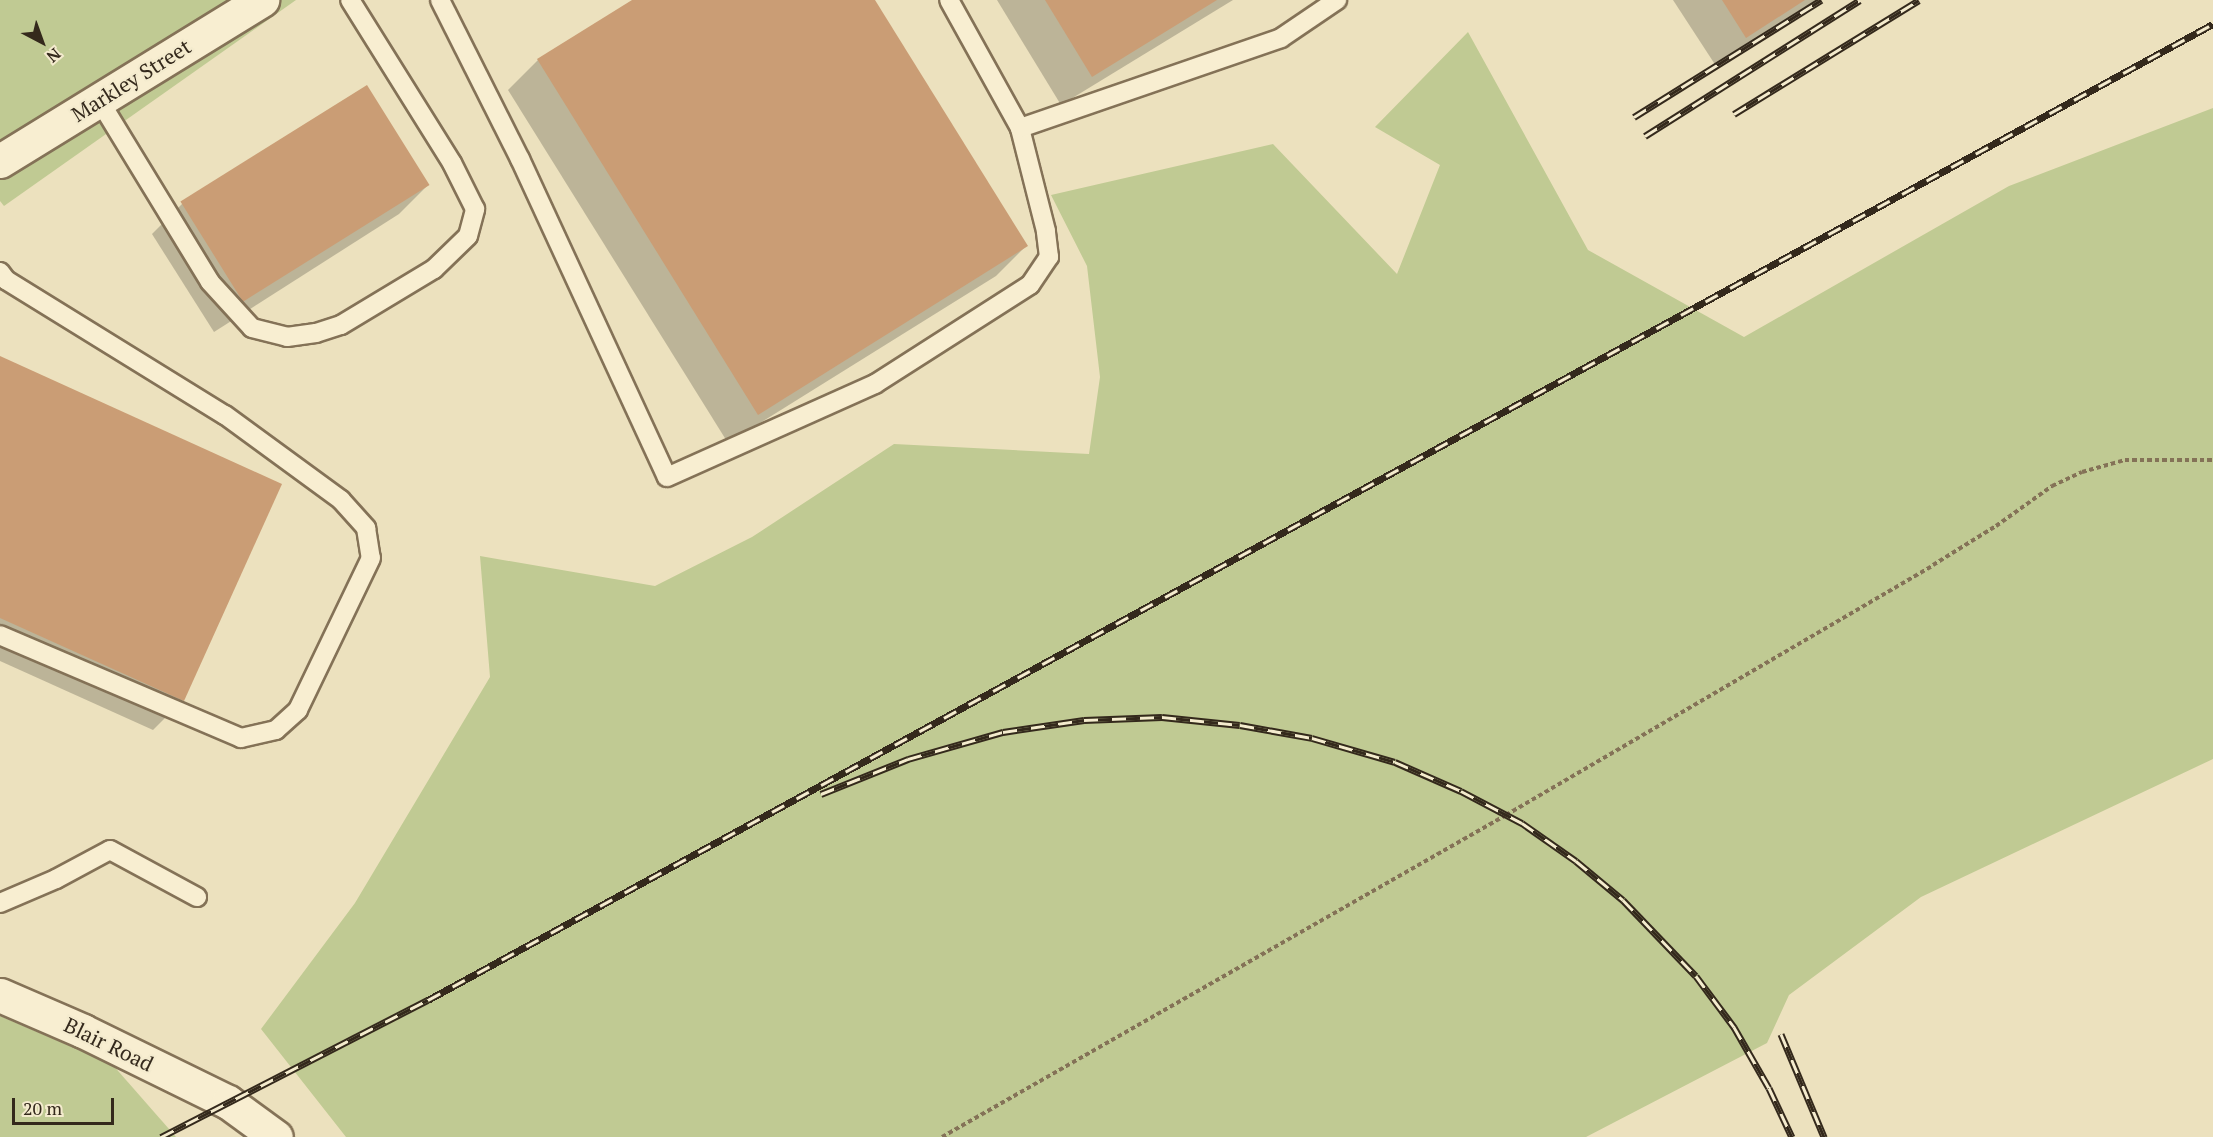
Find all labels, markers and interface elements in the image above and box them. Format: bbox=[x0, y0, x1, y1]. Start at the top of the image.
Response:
north arrow bbox=[12, 12, 72, 72]
street label: Markley Street bbox=[67, 33, 195, 127]
text: N bbox=[42, 43, 66, 68]
street label: Blair Road bbox=[60, 1012, 158, 1076]
scale bar bbox=[15, 1086, 117, 1124]
text: 20 m bbox=[23, 1096, 62, 1120]

